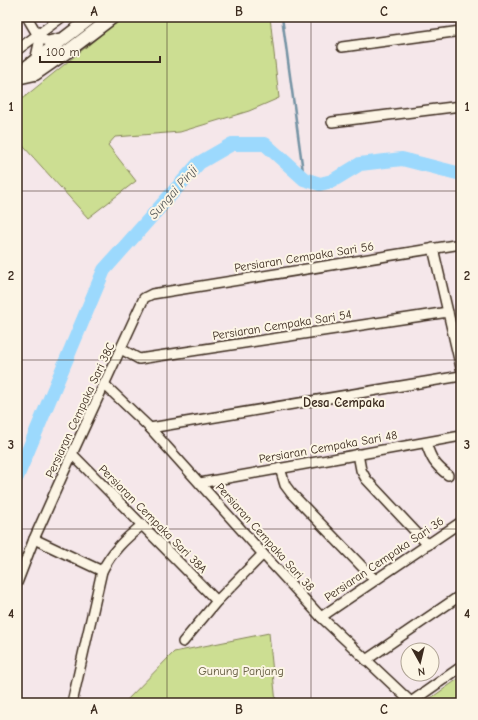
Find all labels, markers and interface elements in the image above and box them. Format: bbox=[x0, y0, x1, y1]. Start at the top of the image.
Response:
text: A bbox=[90, 4, 98, 19]
text: B bbox=[235, 4, 243, 19]
text: C bbox=[380, 4, 388, 19]
scale bar bbox=[40, 38, 160, 64]
text: 100 m bbox=[46, 45, 79, 59]
text: 1 bbox=[8, 99, 14, 114]
text: 1 bbox=[464, 99, 470, 114]
water label: Sungai Pinji bbox=[146, 162, 201, 222]
street label: Persiaran Cempaka Sari 56 bbox=[233, 239, 375, 275]
text: 2 bbox=[8, 268, 14, 283]
text: 2 bbox=[464, 268, 470, 283]
street label: Persiaran Cempaka Sari 54 bbox=[212, 307, 353, 343]
street label: Persiaran Cempaka Sari 38C bbox=[42, 340, 118, 480]
district label: Desa Cempaka bbox=[303, 395, 385, 410]
street label: Persiaran Cempaka Sari 48 bbox=[258, 428, 398, 466]
text: 3 bbox=[8, 437, 14, 452]
text: 3 bbox=[464, 437, 470, 452]
street label: Persiaran Cempaka Sari 38A bbox=[96, 462, 210, 576]
street label: Persiaran Cempaka Sari 38 bbox=[213, 480, 317, 594]
street label: Persiaran Cempaka Sari 36 bbox=[322, 514, 446, 604]
text: 4 bbox=[8, 606, 14, 621]
text: 4 bbox=[464, 606, 470, 621]
north arrow bbox=[400, 642, 440, 682]
park label: Gunung Panjang bbox=[198, 664, 284, 678]
text: N bbox=[417, 664, 426, 678]
text: A bbox=[90, 702, 98, 717]
text: B bbox=[235, 702, 243, 717]
text: C bbox=[380, 702, 388, 717]

